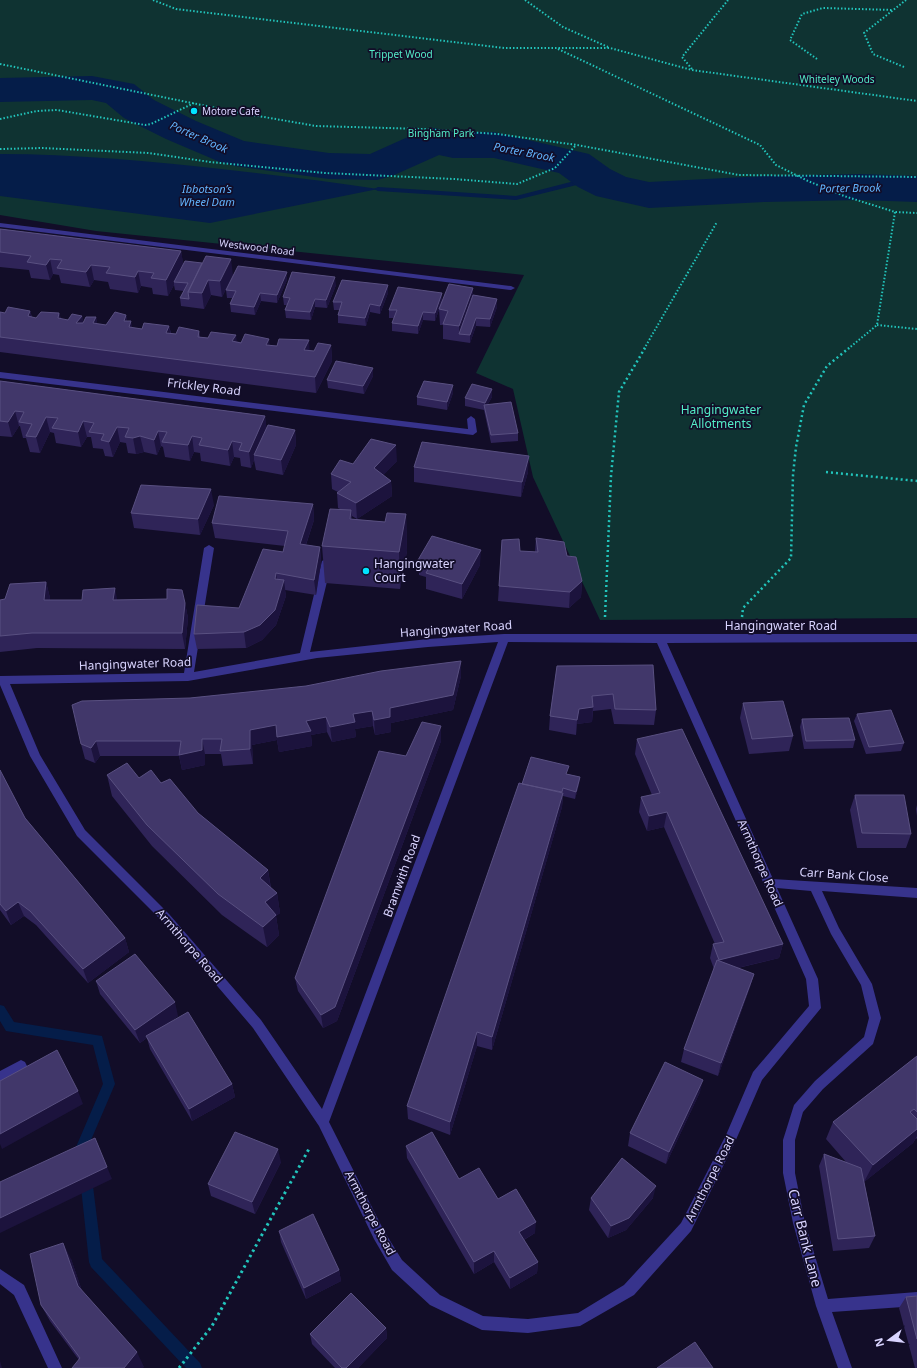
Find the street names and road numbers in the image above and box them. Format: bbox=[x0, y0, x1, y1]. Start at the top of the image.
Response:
street label: Westwood Road bbox=[218, 235, 296, 259]
street label: Frickley Road bbox=[166, 374, 242, 399]
street label: Hangingwater Road bbox=[399, 616, 513, 641]
street label: Hangingwater Road bbox=[725, 617, 837, 634]
street label: Hangingwater Road bbox=[78, 653, 191, 674]
street label: Armthorpe Road bbox=[734, 816, 787, 909]
street label: Bramwith Road bbox=[379, 832, 424, 919]
street label: Carr Bank Close bbox=[799, 863, 889, 886]
street label: Armthorpe Road bbox=[152, 905, 227, 987]
street label: Armthorpe Road bbox=[681, 1133, 738, 1224]
street label: Armthorpe Road bbox=[341, 1167, 400, 1258]
street label: Carr Bank Lane bbox=[784, 1187, 827, 1289]

